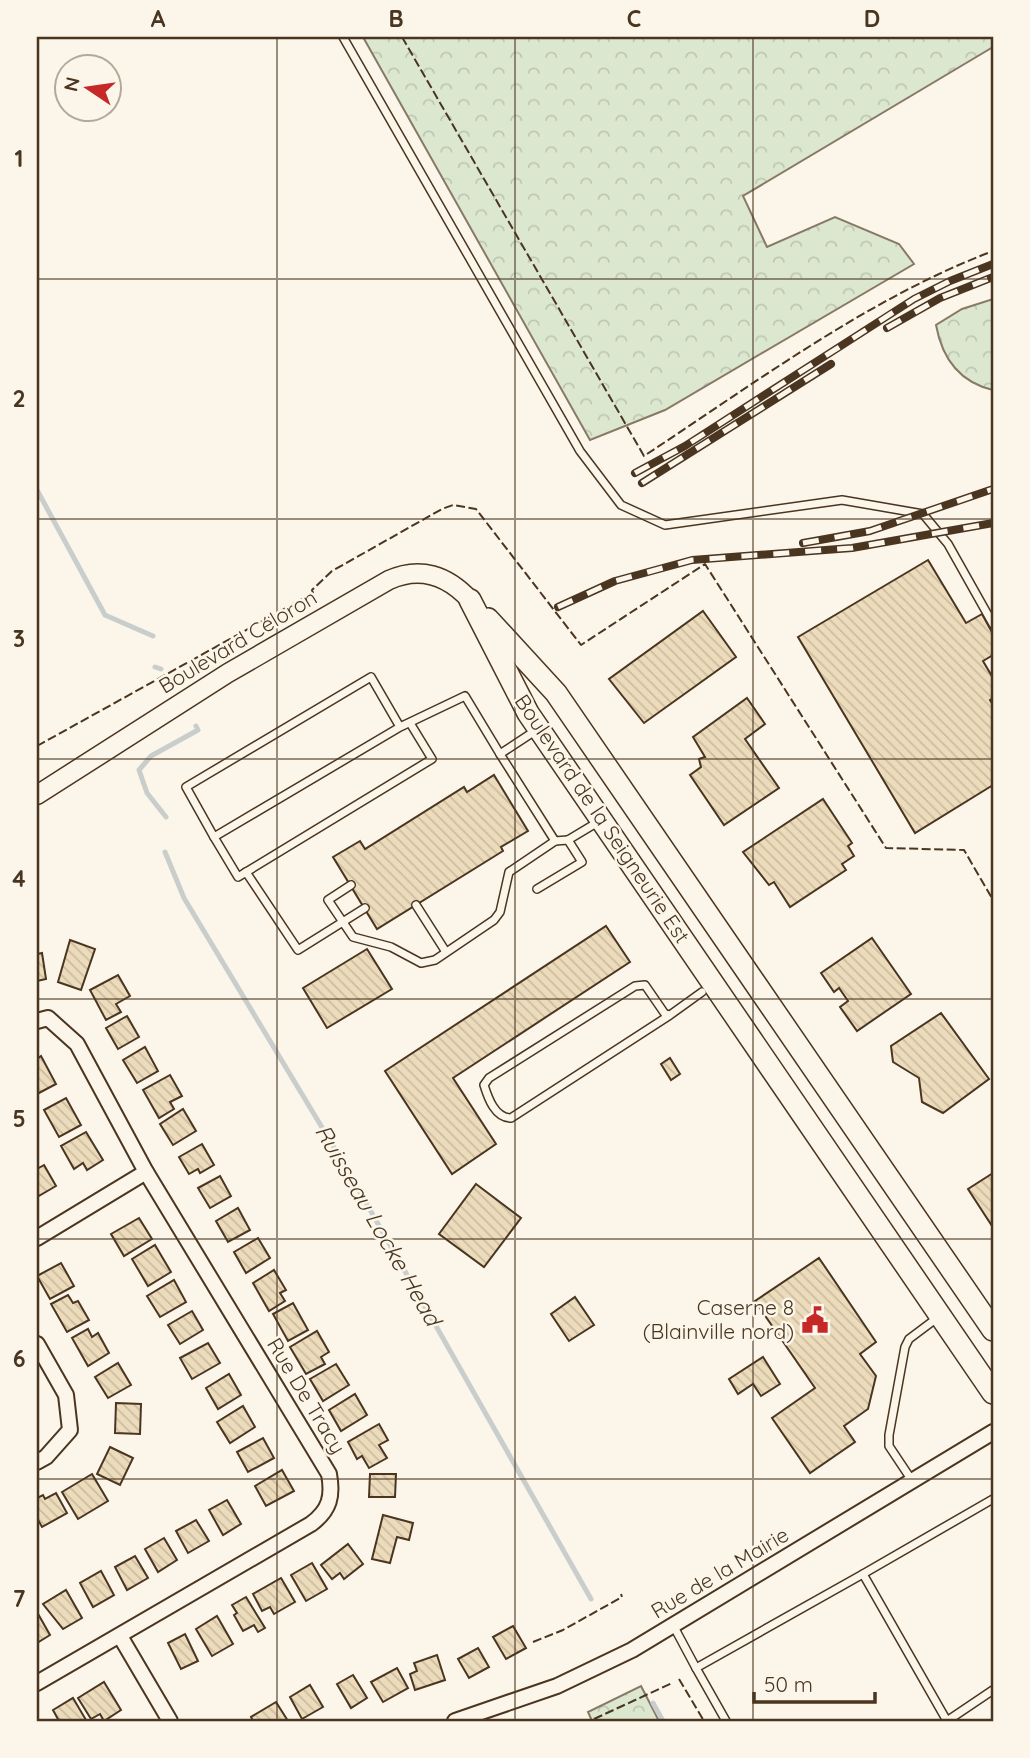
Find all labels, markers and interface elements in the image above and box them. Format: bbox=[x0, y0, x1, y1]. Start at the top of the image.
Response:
text: A bbox=[151, 4, 166, 33]
text: B bbox=[388, 4, 404, 33]
text: C bbox=[627, 4, 641, 33]
text: D bbox=[864, 4, 880, 33]
north arrow bbox=[52, 52, 122, 122]
text: N bbox=[58, 75, 85, 94]
text: 1 bbox=[15, 144, 23, 173]
text: 2 bbox=[12, 384, 26, 413]
street label: Boulevard Céloron bbox=[154, 584, 321, 699]
text: 3 bbox=[13, 624, 25, 653]
street label: Boulevard de la Seigneurie Est bbox=[510, 689, 696, 948]
text: 4 bbox=[12, 864, 26, 893]
text: 5 bbox=[12, 1104, 26, 1133]
water label: Ruisseau Locke Head bbox=[309, 1119, 449, 1333]
place label: Caserne 8 (Blainville nord) bbox=[643, 1294, 794, 1344]
public building icon: Caserne 8 (Blainville nord) bbox=[800, 1305, 830, 1335]
street label: Rue De Tracy bbox=[262, 1333, 352, 1458]
text: 6 bbox=[13, 1344, 25, 1373]
street label: Rue de la Mairie bbox=[646, 1521, 793, 1623]
text: 7 bbox=[13, 1584, 26, 1613]
scale bar bbox=[754, 1660, 874, 1704]
text: 50 m bbox=[764, 1671, 813, 1697]

